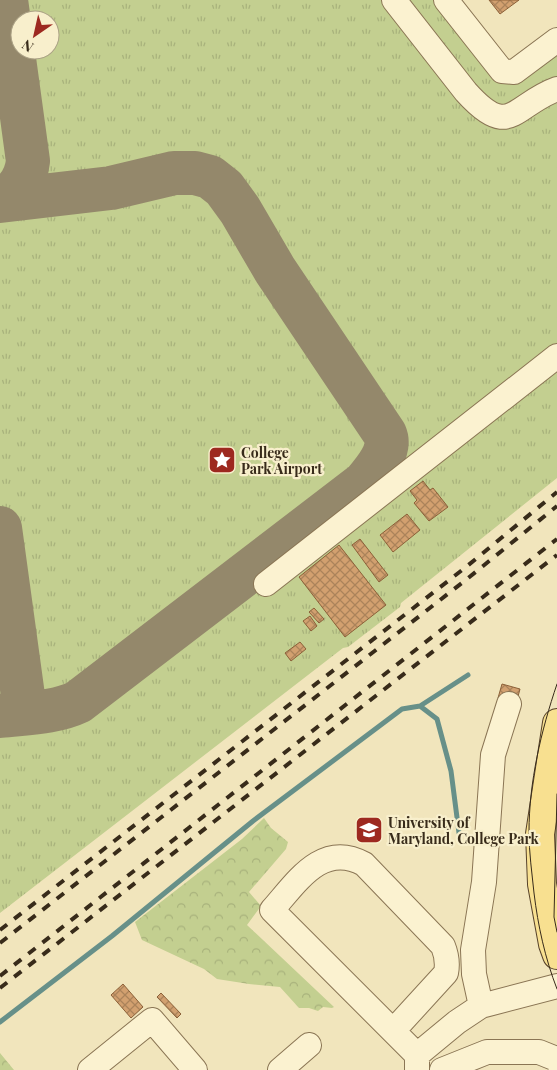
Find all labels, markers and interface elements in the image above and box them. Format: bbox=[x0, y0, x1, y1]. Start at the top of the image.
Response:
north arrow bbox=[10, 10, 60, 60]
text: N bbox=[18, 35, 37, 57]
place label: College Park Airport bbox=[241, 443, 322, 478]
place icon: College Park Airport bbox=[207, 445, 237, 475]
place label: University of Maryland, College Park bbox=[388, 813, 540, 848]
school or university icon: University of Maryland, College Park bbox=[354, 815, 384, 845]

